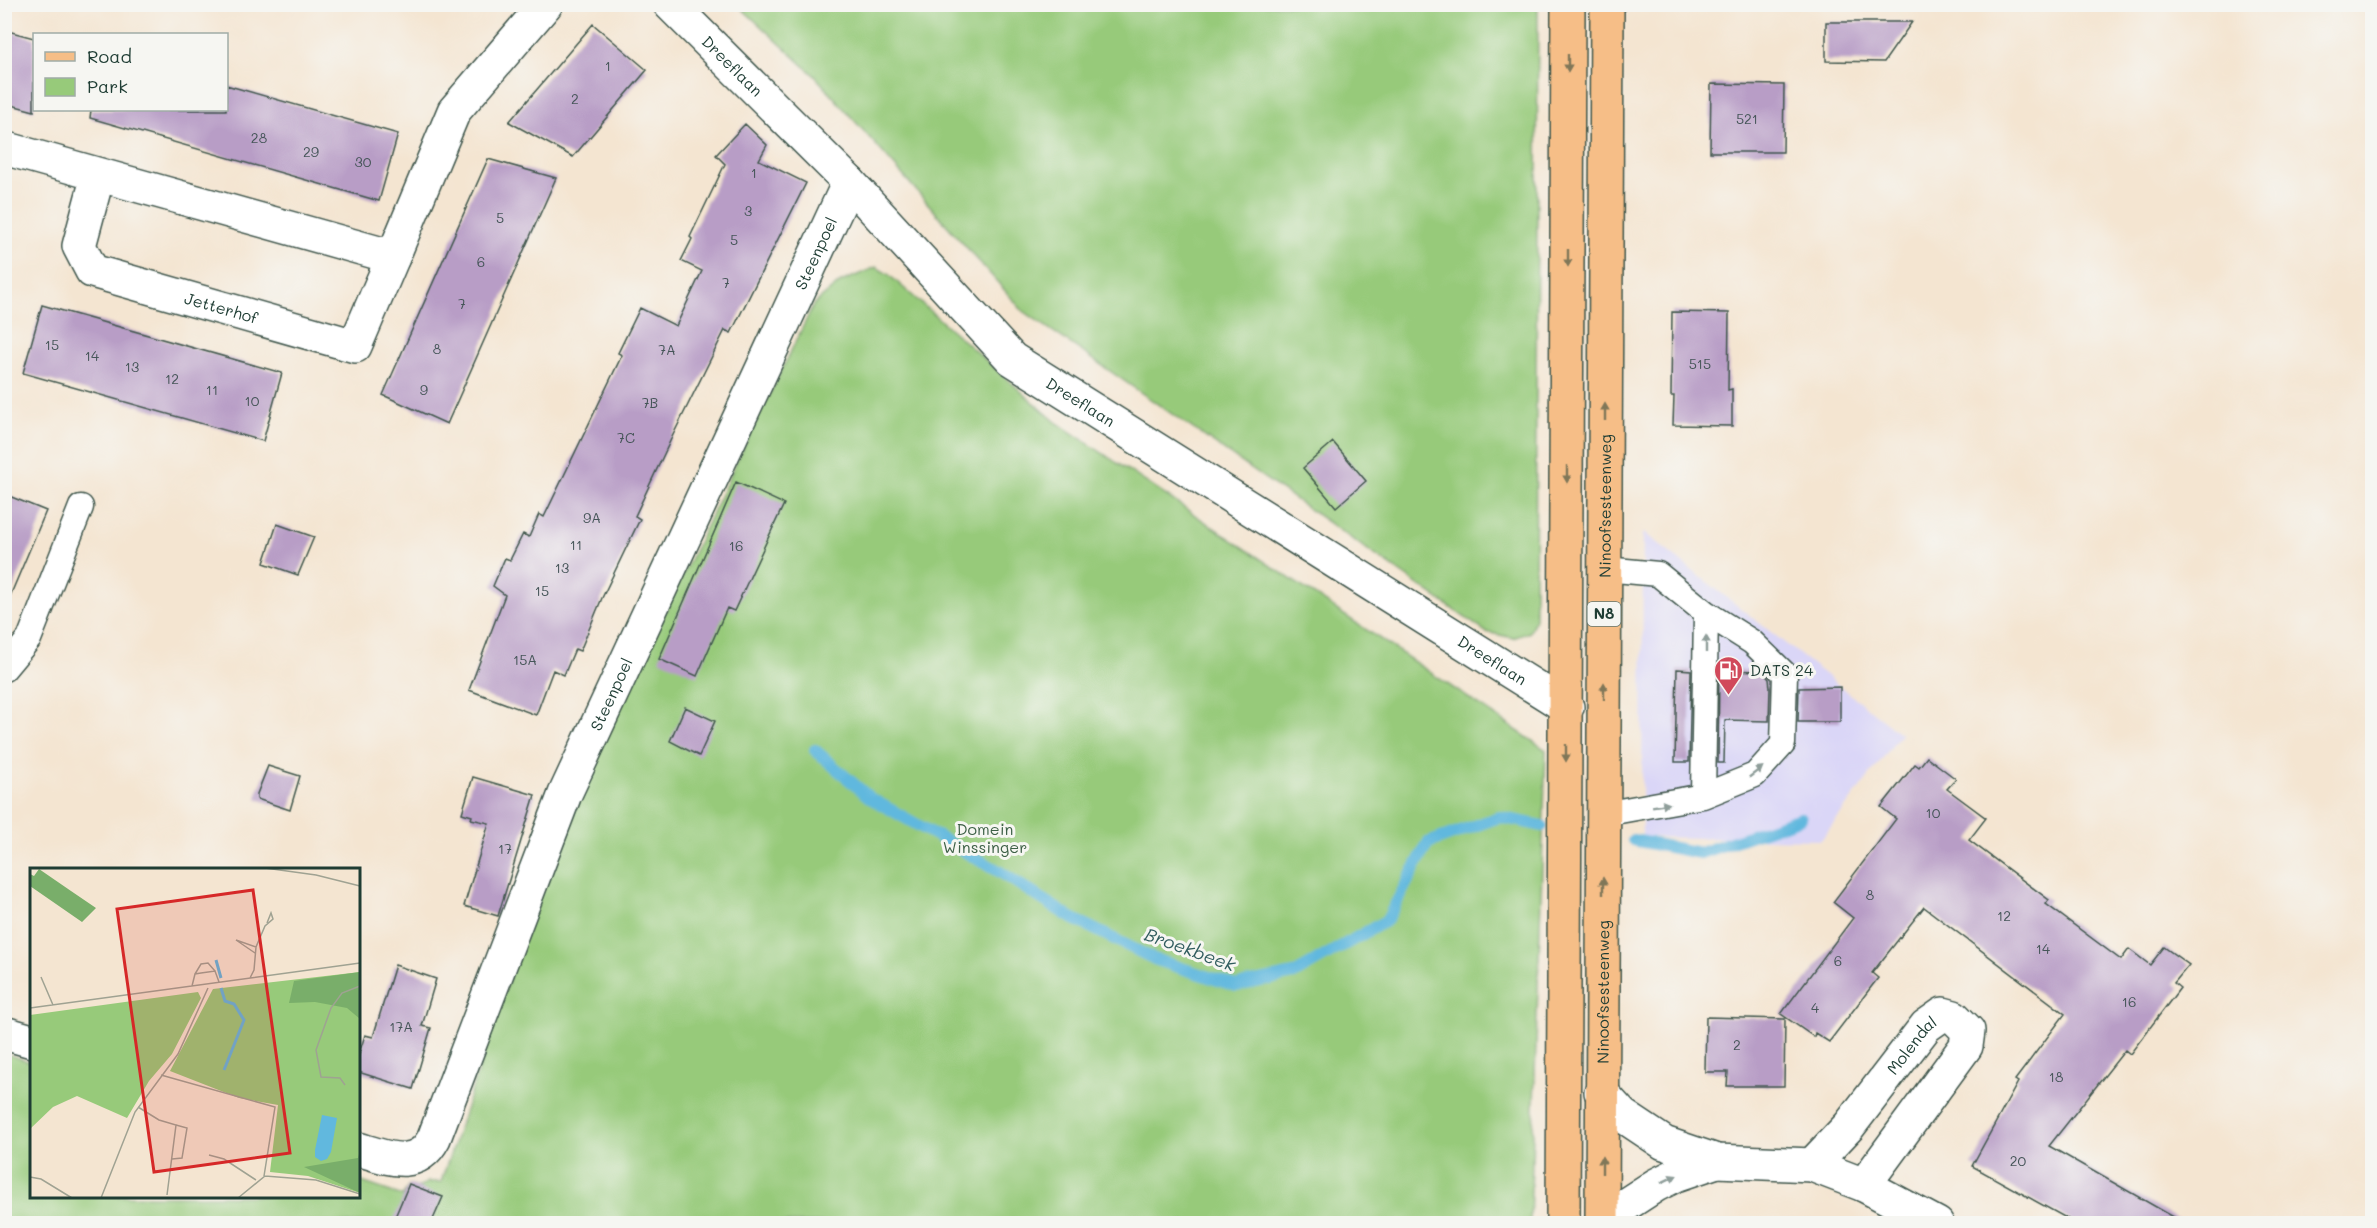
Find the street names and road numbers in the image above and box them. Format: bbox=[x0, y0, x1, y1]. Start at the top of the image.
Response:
street label: Dreeflaan bbox=[698, 31, 768, 101]
street label: Steenpoel bbox=[789, 213, 841, 293]
street label: Jetterhof bbox=[182, 287, 261, 328]
street label: Dreeflaan bbox=[1042, 372, 1119, 431]
street label: Ninoofsesteenweg bbox=[1594, 434, 1615, 578]
road number: N8 bbox=[1588, 602, 1620, 626]
street label: Dreeflaan bbox=[1454, 630, 1531, 689]
street label: Steenpoel bbox=[585, 654, 637, 734]
street label: Ninoofsesteenweg bbox=[1592, 920, 1613, 1064]
street label: Molendal bbox=[1882, 1011, 1940, 1079]

